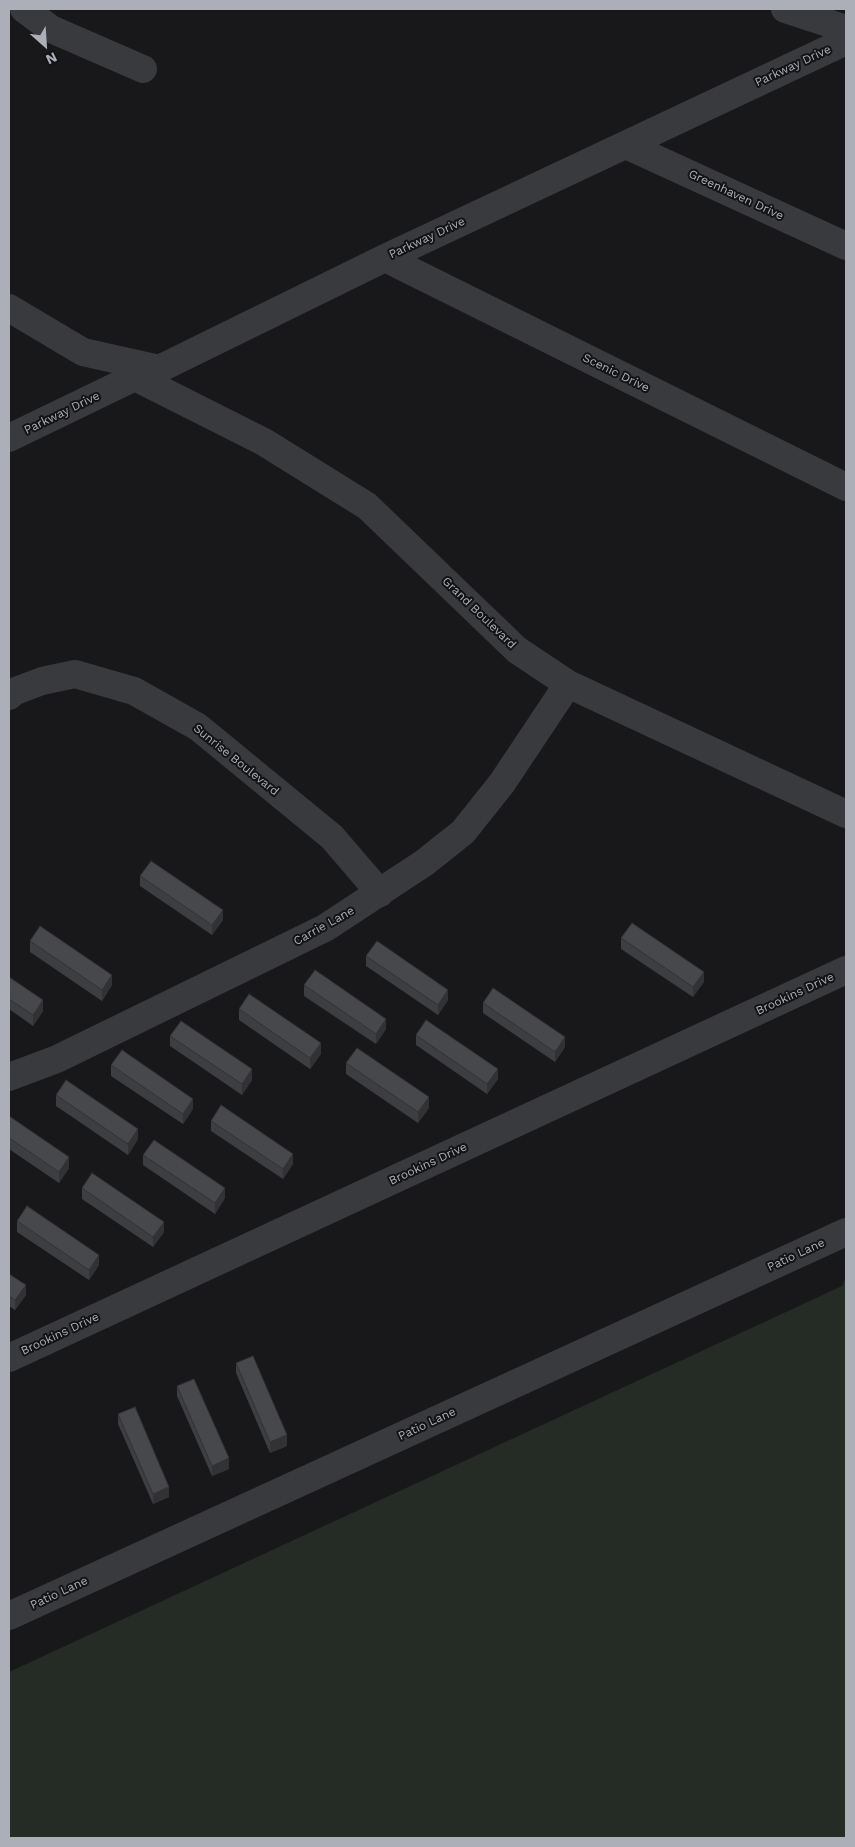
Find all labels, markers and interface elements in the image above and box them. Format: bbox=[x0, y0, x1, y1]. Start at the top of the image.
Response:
north arrow bbox=[20, 20, 70, 70]
street label: Parkway Drive bbox=[753, 42, 833, 90]
text: N bbox=[43, 49, 60, 68]
street label: Greenhaven Drive bbox=[686, 167, 786, 223]
street label: Parkway Drive bbox=[387, 214, 467, 262]
street label: Scenic Drive bbox=[580, 351, 652, 395]
street label: Parkway Drive bbox=[22, 388, 102, 438]
street label: Grand Boulevard bbox=[439, 574, 519, 652]
street label: Sunrise Boulevard bbox=[190, 721, 282, 799]
street label: Carrie Lane bbox=[291, 903, 357, 949]
street label: Brookins Drive bbox=[754, 970, 836, 1018]
street label: Brookins Drive bbox=[387, 1140, 469, 1188]
street label: Patio Lane bbox=[765, 1235, 827, 1275]
street label: Brookins Drive bbox=[19, 1310, 101, 1358]
street label: Patio Lane bbox=[396, 1404, 458, 1444]
street label: Patio Lane bbox=[28, 1573, 90, 1613]

